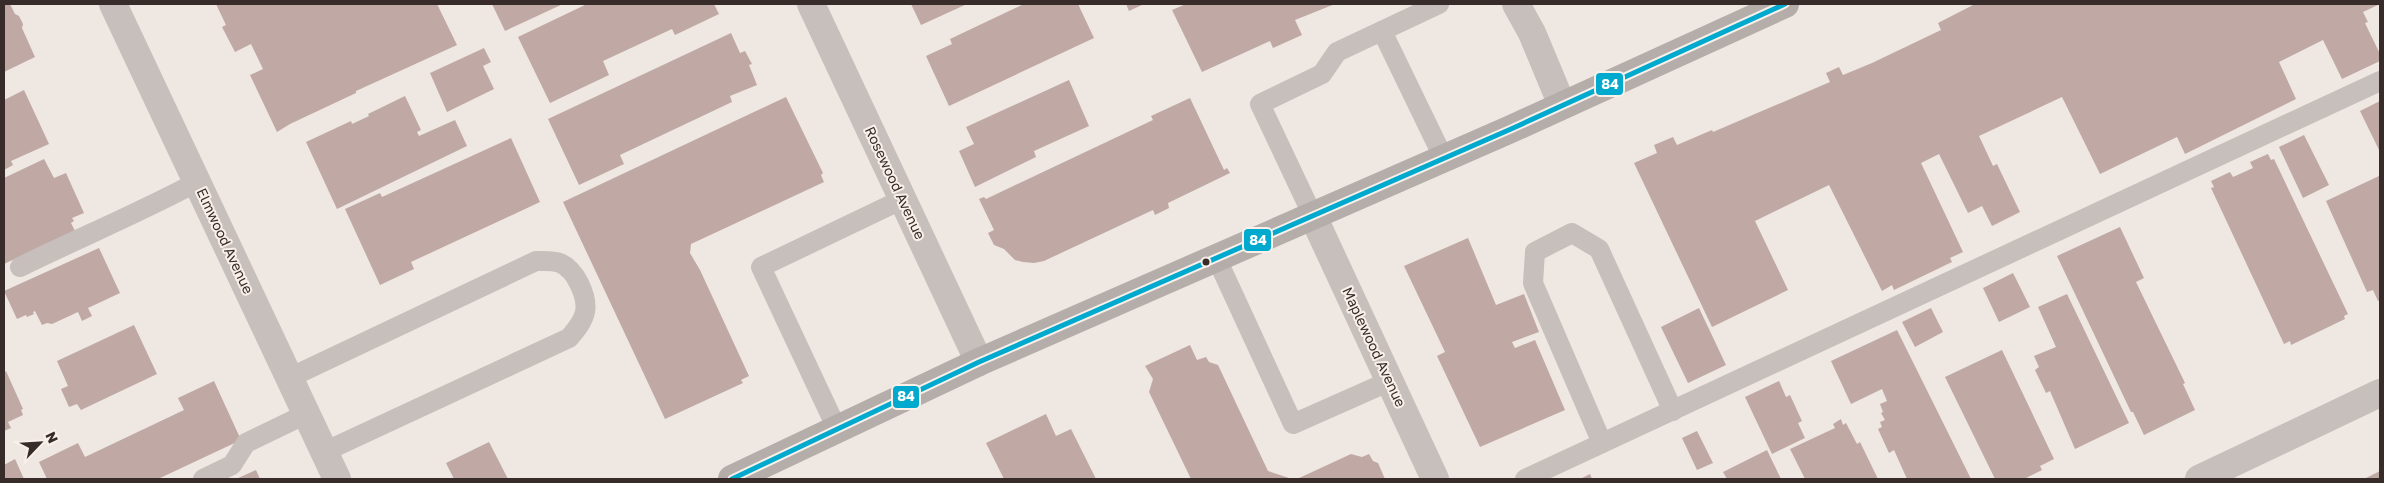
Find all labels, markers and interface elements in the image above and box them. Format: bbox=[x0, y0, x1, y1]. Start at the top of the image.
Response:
line badge: 84 bbox=[1595, 72, 1624, 96]
text: 84 bbox=[1601, 75, 1619, 92]
street label: Rosewood Avenue bbox=[862, 124, 929, 242]
street label: Elmwood Avenue bbox=[193, 185, 257, 296]
line badge: 84 bbox=[1243, 228, 1272, 252]
text: 84 bbox=[1249, 231, 1267, 248]
unlabelled marker bbox=[1201, 257, 1211, 267]
street label: Maplewood Avenue bbox=[1339, 284, 1410, 409]
line badge: 84 bbox=[892, 385, 920, 409]
text: 84 bbox=[897, 387, 915, 404]
north arrow bbox=[15, 418, 65, 468]
text: N bbox=[42, 429, 62, 446]

